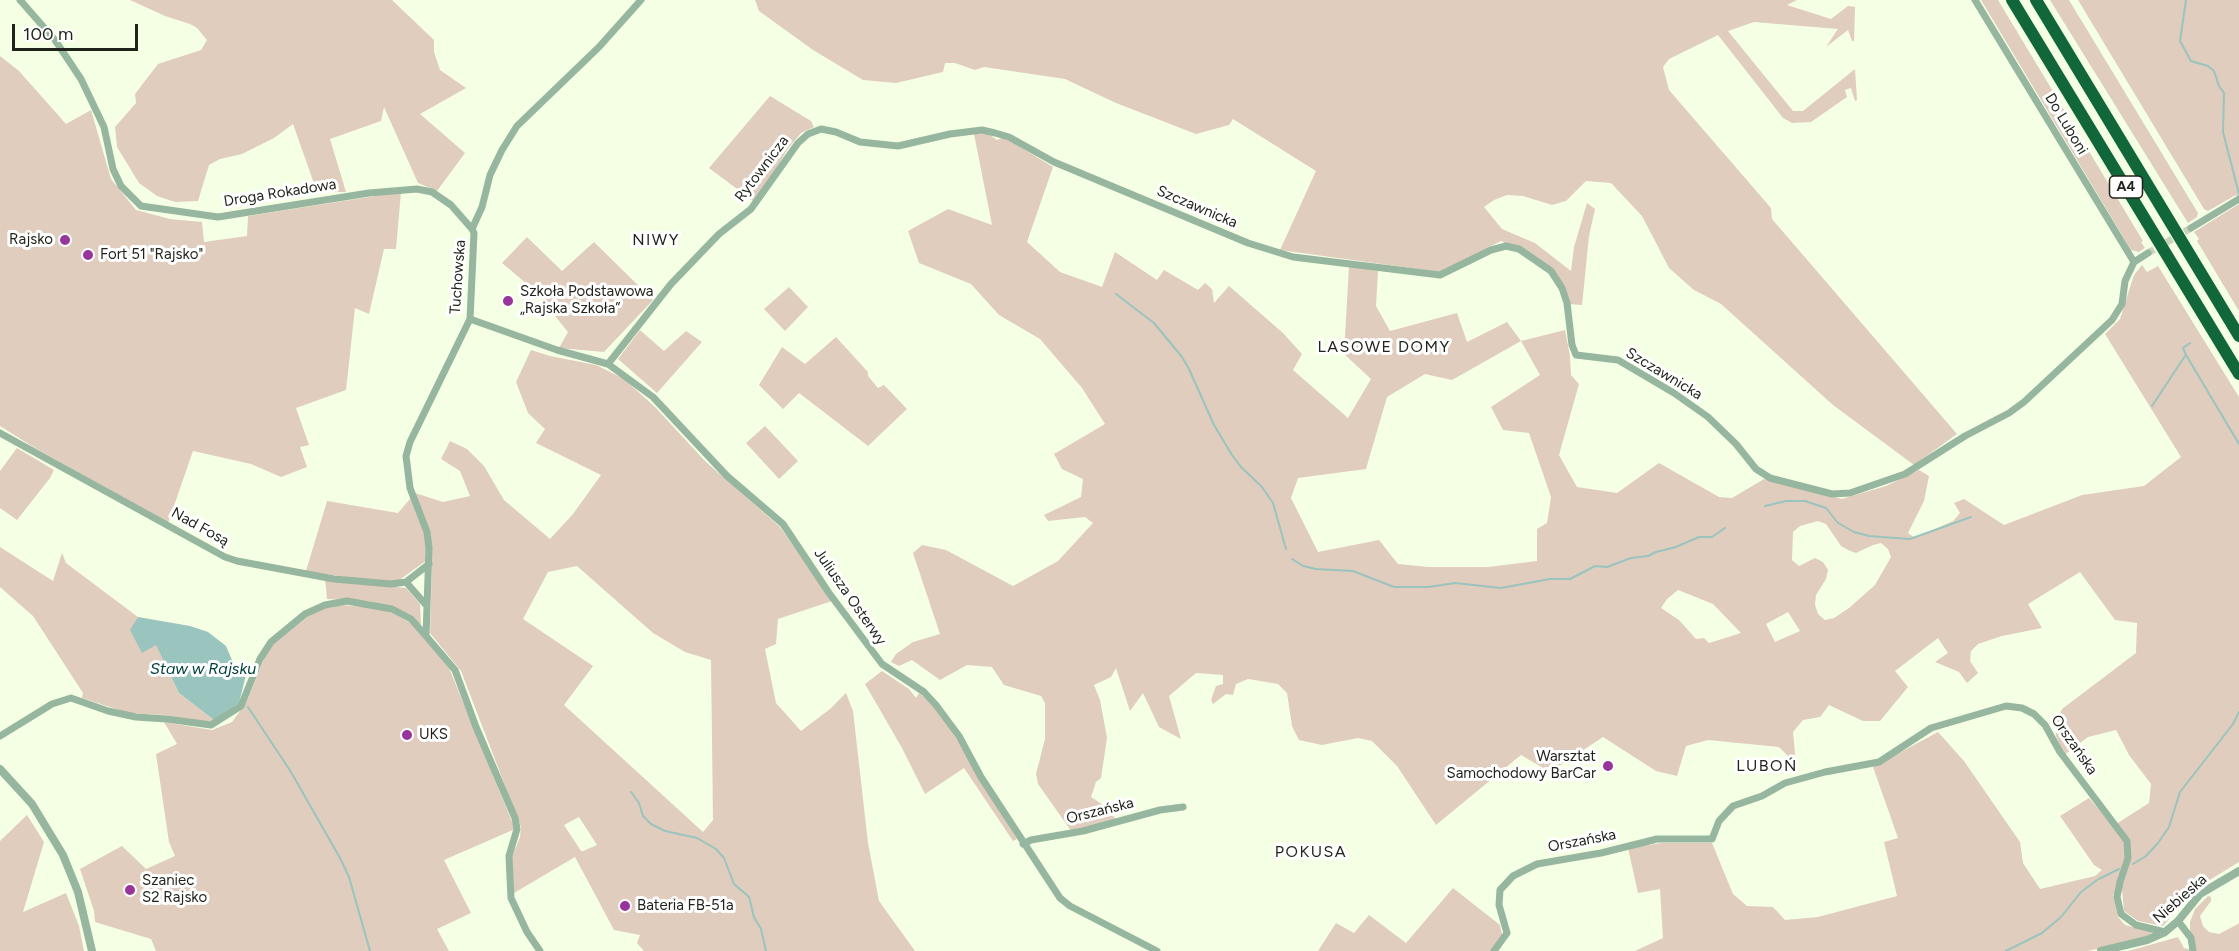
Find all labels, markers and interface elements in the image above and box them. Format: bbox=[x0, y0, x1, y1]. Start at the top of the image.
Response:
scale bar bbox=[15, 12, 141, 50]
text: 100 m bbox=[23, 23, 73, 45]
street label: Do Luboni bbox=[2041, 90, 2091, 158]
street label: Rytownicza bbox=[731, 132, 793, 206]
street label: Droga Rokadowa bbox=[222, 175, 338, 211]
road number: A4 bbox=[2110, 176, 2142, 198]
street label: Szczawnicka bbox=[1154, 182, 1240, 232]
district label: NIWY bbox=[632, 230, 680, 250]
place label: Rajsko bbox=[9, 231, 53, 249]
marker: Rajsko bbox=[58, 233, 72, 247]
street label: Tuchowska bbox=[446, 239, 470, 315]
place label: Fort 51 "Rajsko" bbox=[100, 246, 203, 264]
marker: Fort 51 "Rajsko" bbox=[81, 248, 95, 262]
place label: Szkoła Podstawowa „Rajska Szkoła” bbox=[520, 283, 653, 318]
marker: Szkoła Podstawowa „Rajska Szkoła” bbox=[501, 294, 515, 308]
district label: LASOWE DOMY bbox=[1317, 337, 1451, 357]
street label: Szczawnicka bbox=[1622, 344, 1706, 404]
street label: Nad Fosą bbox=[168, 504, 232, 550]
street label: Juliusza Osterwy bbox=[810, 545, 890, 649]
water label: Staw w Rajsku bbox=[150, 659, 256, 679]
street label: Orszańska bbox=[2047, 712, 2101, 778]
place label: UKS bbox=[419, 726, 448, 744]
marker: UKS bbox=[400, 728, 414, 742]
place label: Warsztat Samochodowy BarCar bbox=[1446, 748, 1596, 783]
district label: LUBOŃ bbox=[1736, 756, 1798, 776]
marker: Warsztat Samochodowy BarCar bbox=[1601, 759, 1615, 773]
street label: Orszańska bbox=[1064, 794, 1136, 828]
street label: Orszańska bbox=[1546, 826, 1618, 856]
district label: POKUSA bbox=[1275, 842, 1347, 862]
street label: Niebieska bbox=[2149, 871, 2211, 927]
place label: Szaniec S2 Rajsko bbox=[142, 872, 207, 907]
marker: Szaniec S2 Rajsko bbox=[123, 883, 137, 897]
place label: Bateria FB-51a bbox=[637, 897, 734, 915]
marker: Bateria FB-51a bbox=[618, 899, 632, 913]

